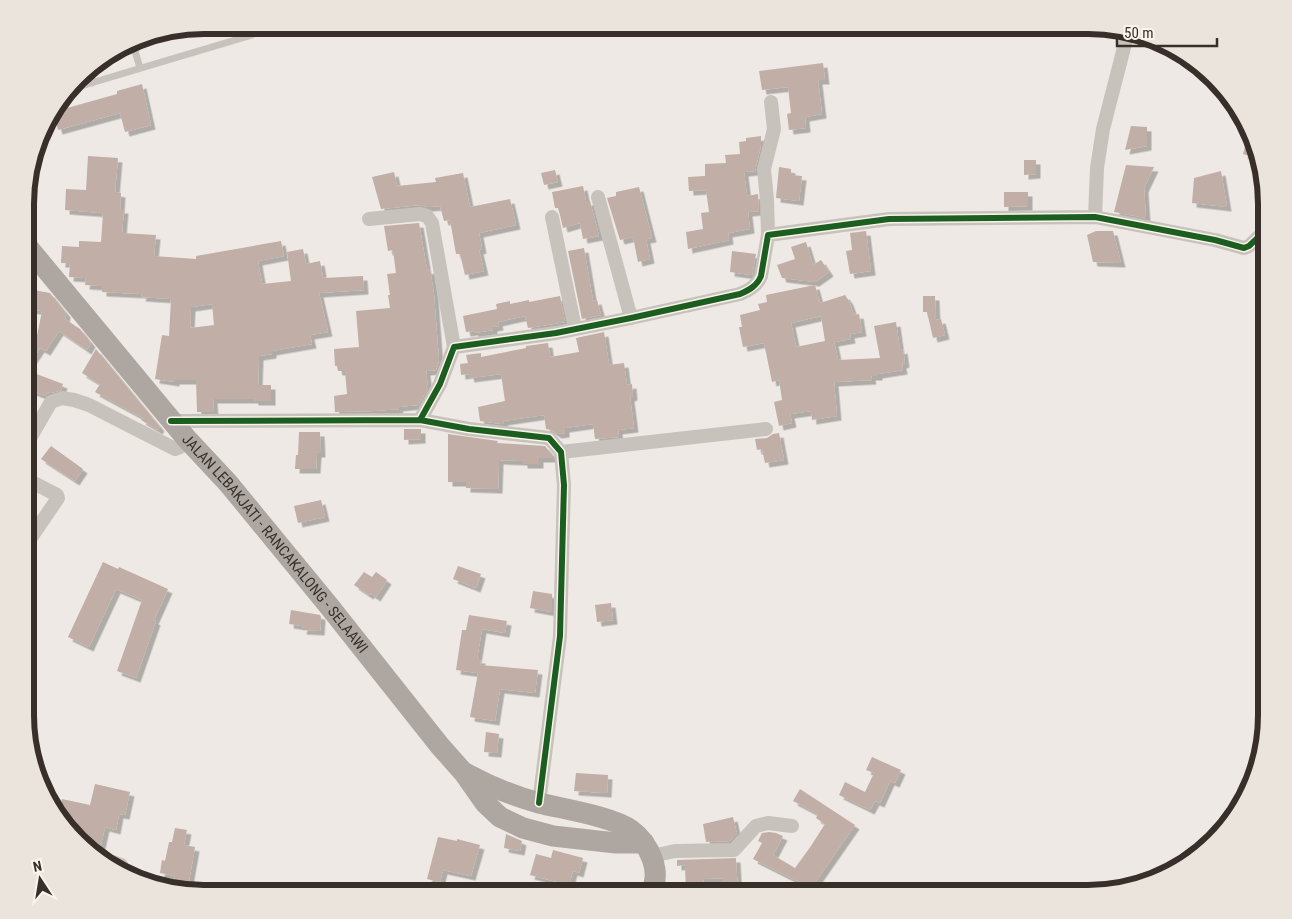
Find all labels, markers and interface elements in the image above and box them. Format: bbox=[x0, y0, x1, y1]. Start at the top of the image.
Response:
scale bar bbox=[1117, 15, 1217, 47]
text: 50 m bbox=[1124, 24, 1154, 42]
street label: JALAN LEBAKJATI - RANCAKALONG - SELAAWI bbox=[178, 431, 372, 657]
north arrow bbox=[15, 854, 65, 904]
text: N bbox=[31, 858, 43, 875]

